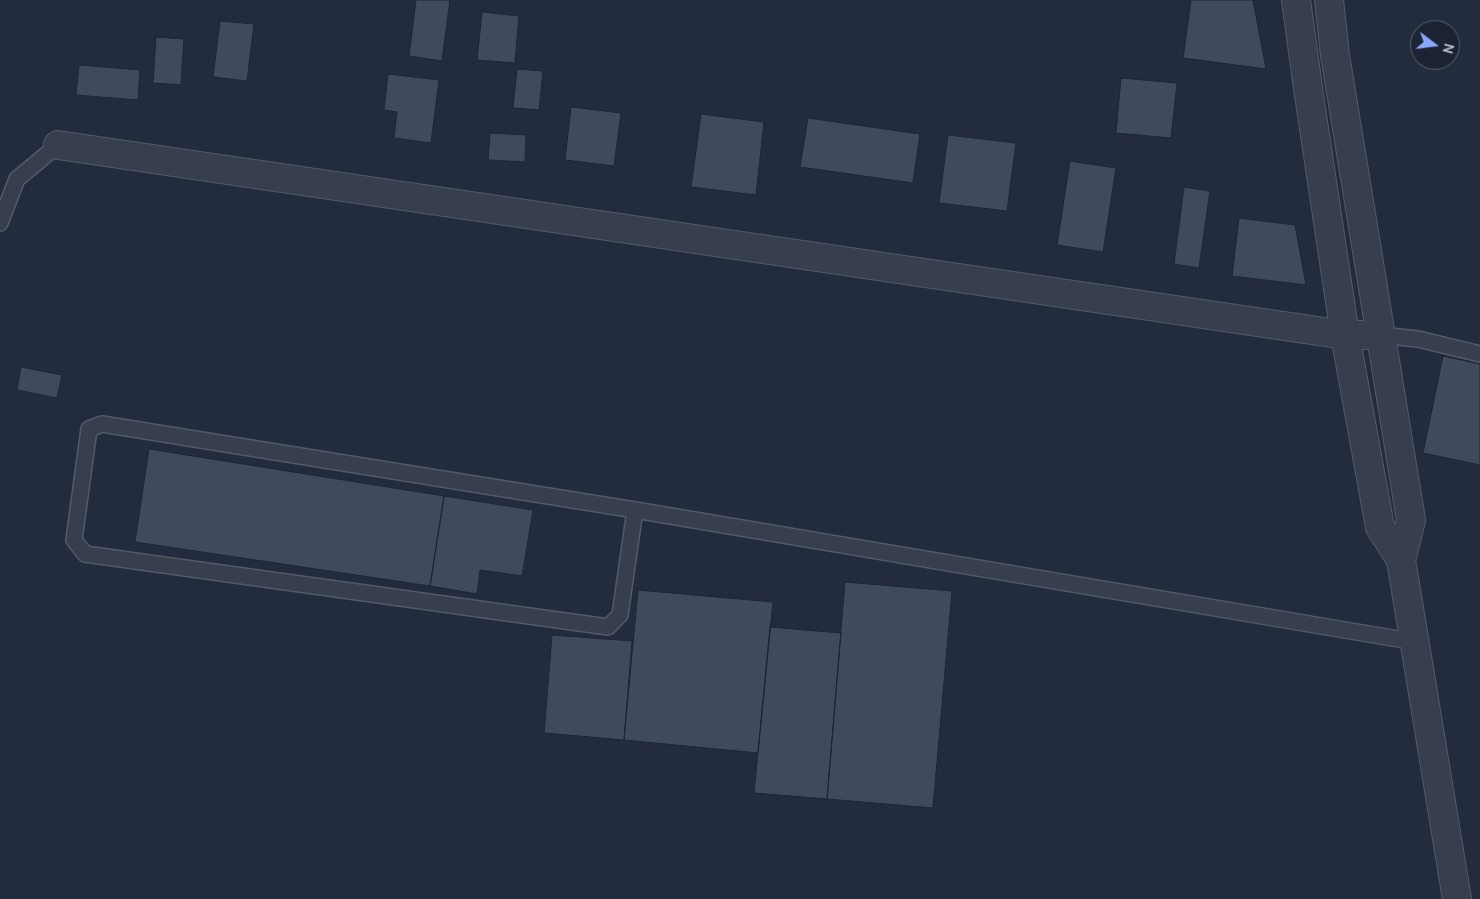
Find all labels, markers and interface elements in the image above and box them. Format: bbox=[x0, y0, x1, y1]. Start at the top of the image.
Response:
north arrow bbox=[1410, 20, 1460, 70]
text: N bbox=[1439, 42, 1458, 56]

